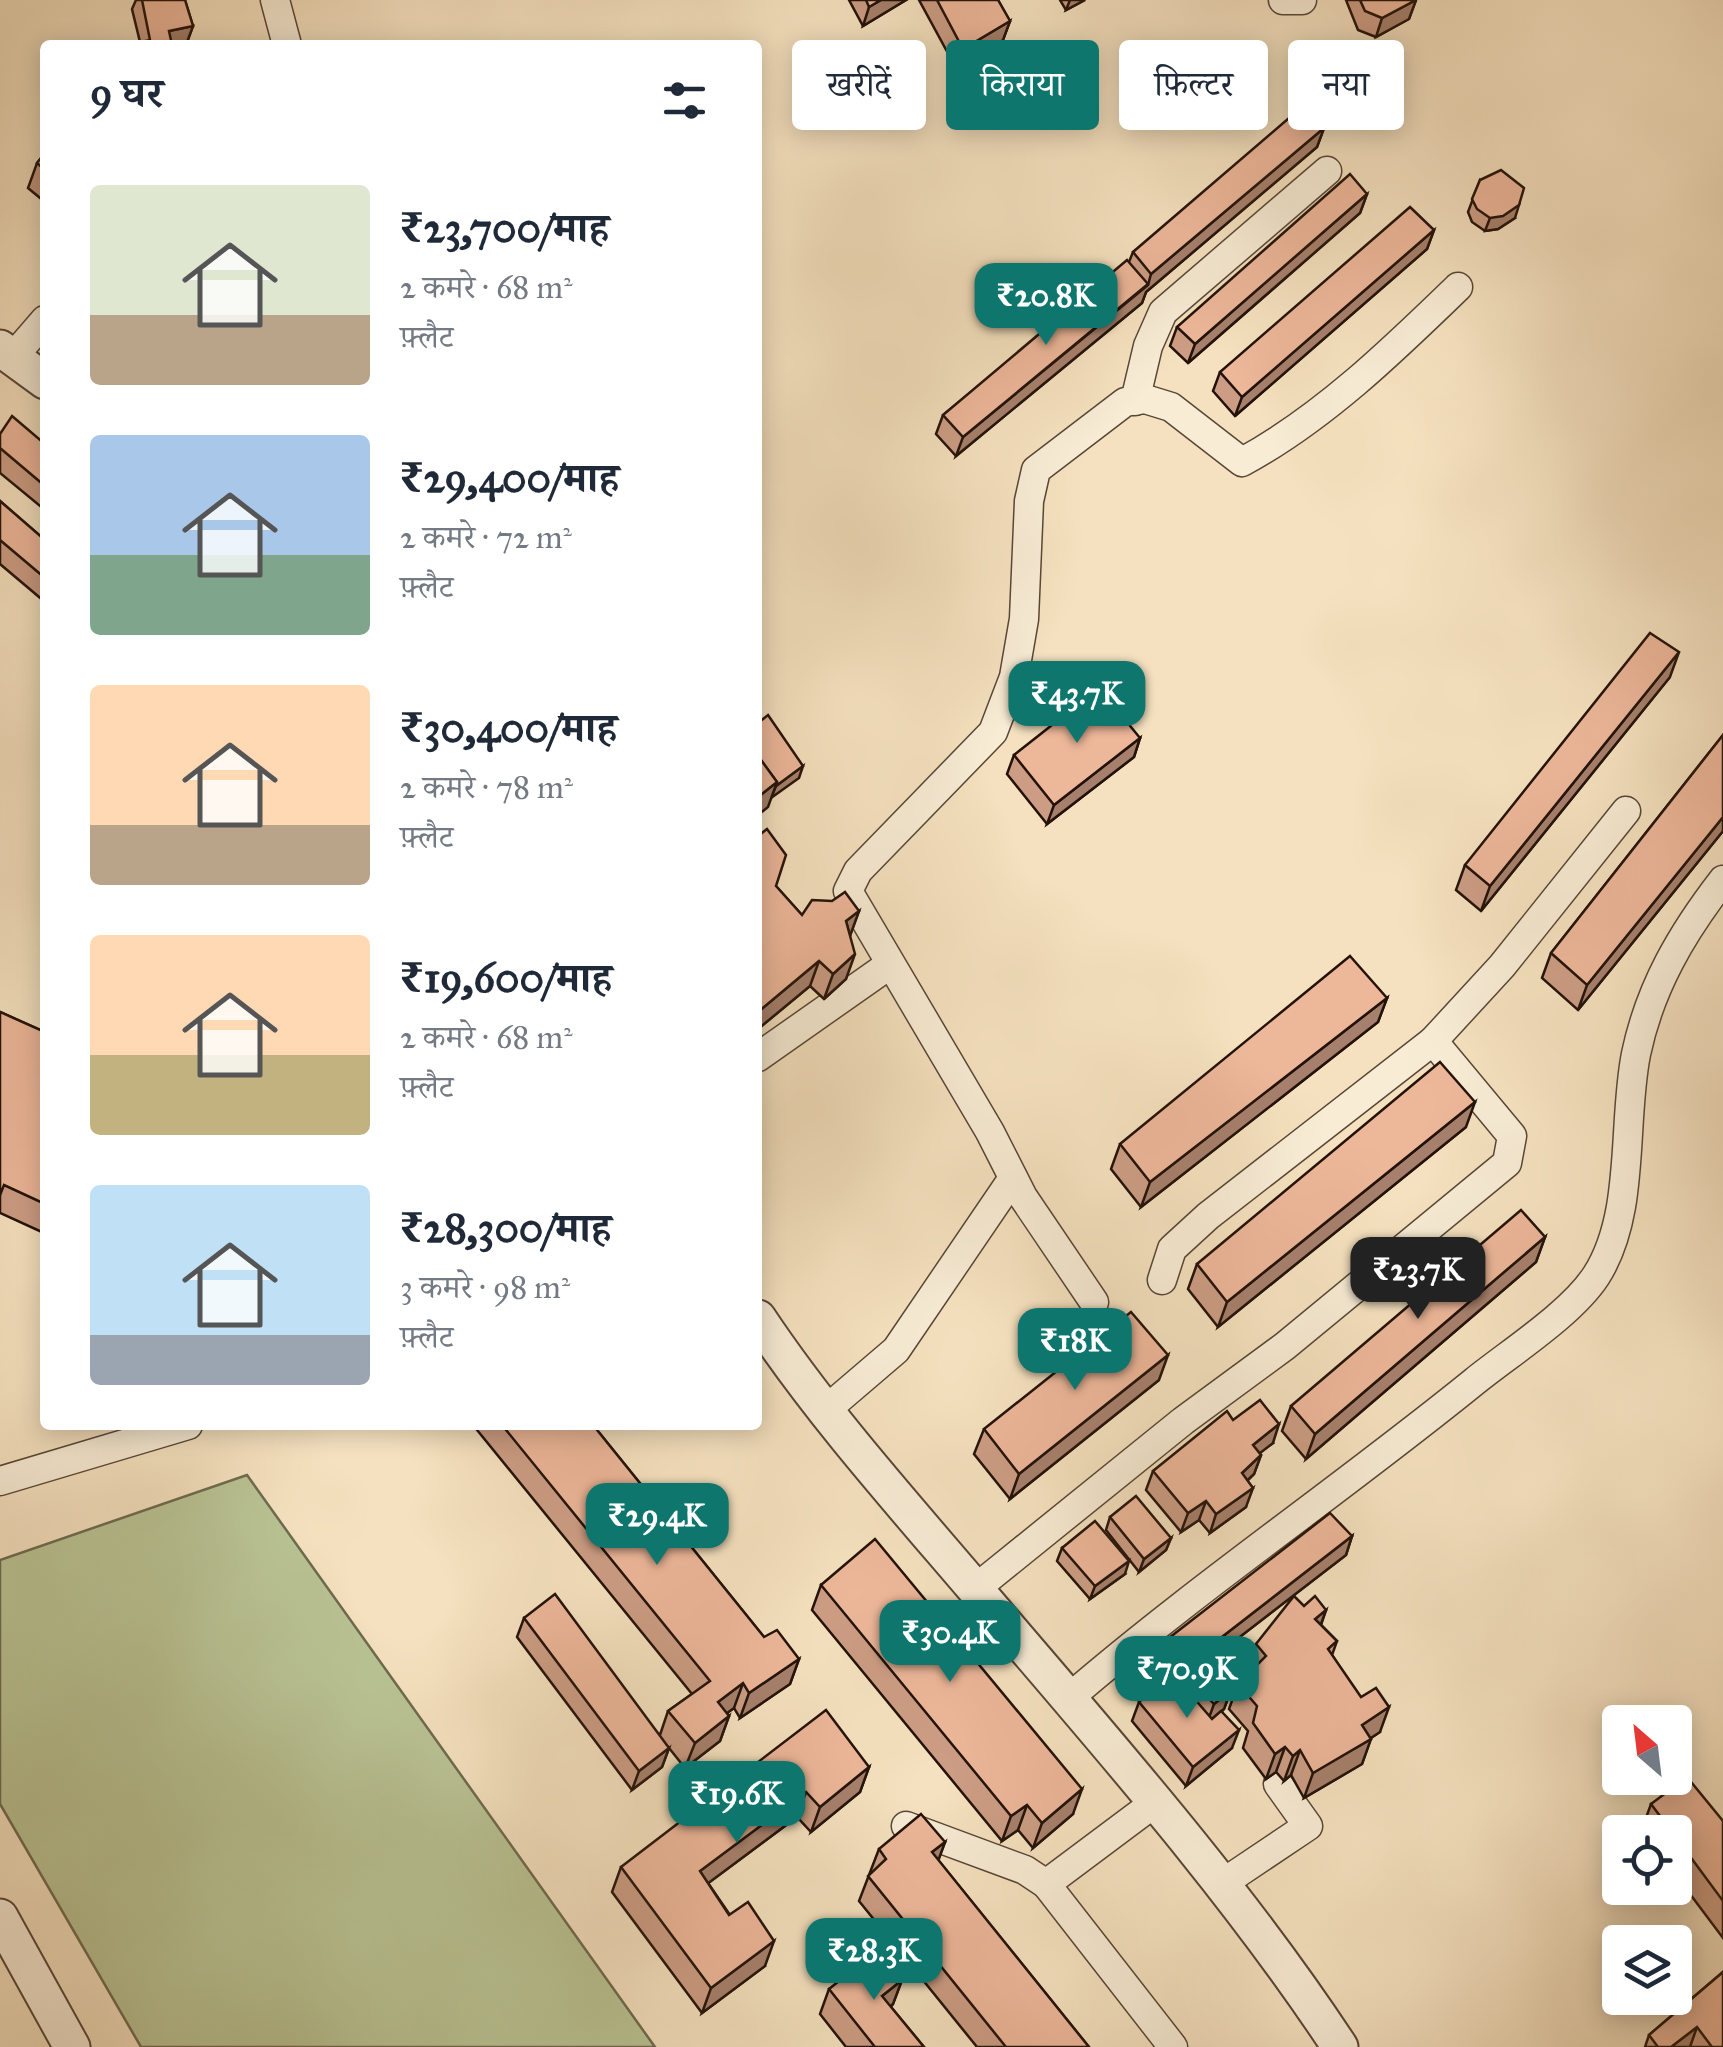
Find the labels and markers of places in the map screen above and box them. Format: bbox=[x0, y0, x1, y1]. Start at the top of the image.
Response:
pin: ₹20.8K bbox=[965, 263, 1127, 348]
pin: ₹43.7K bbox=[996, 661, 1158, 746]
pin: ₹23.7K bbox=[1337, 1237, 1499, 1322]
pin: ₹18K bbox=[1016, 1308, 1134, 1393]
pin: ₹29.4K bbox=[576, 1483, 738, 1568]
pin: ₹30.4K bbox=[869, 1600, 1031, 1685]
pin: ₹70.9K bbox=[1106, 1636, 1268, 1721]
pin: ₹19.6K bbox=[656, 1761, 818, 1846]
pin: ₹28.3K bbox=[793, 1918, 955, 2003]

